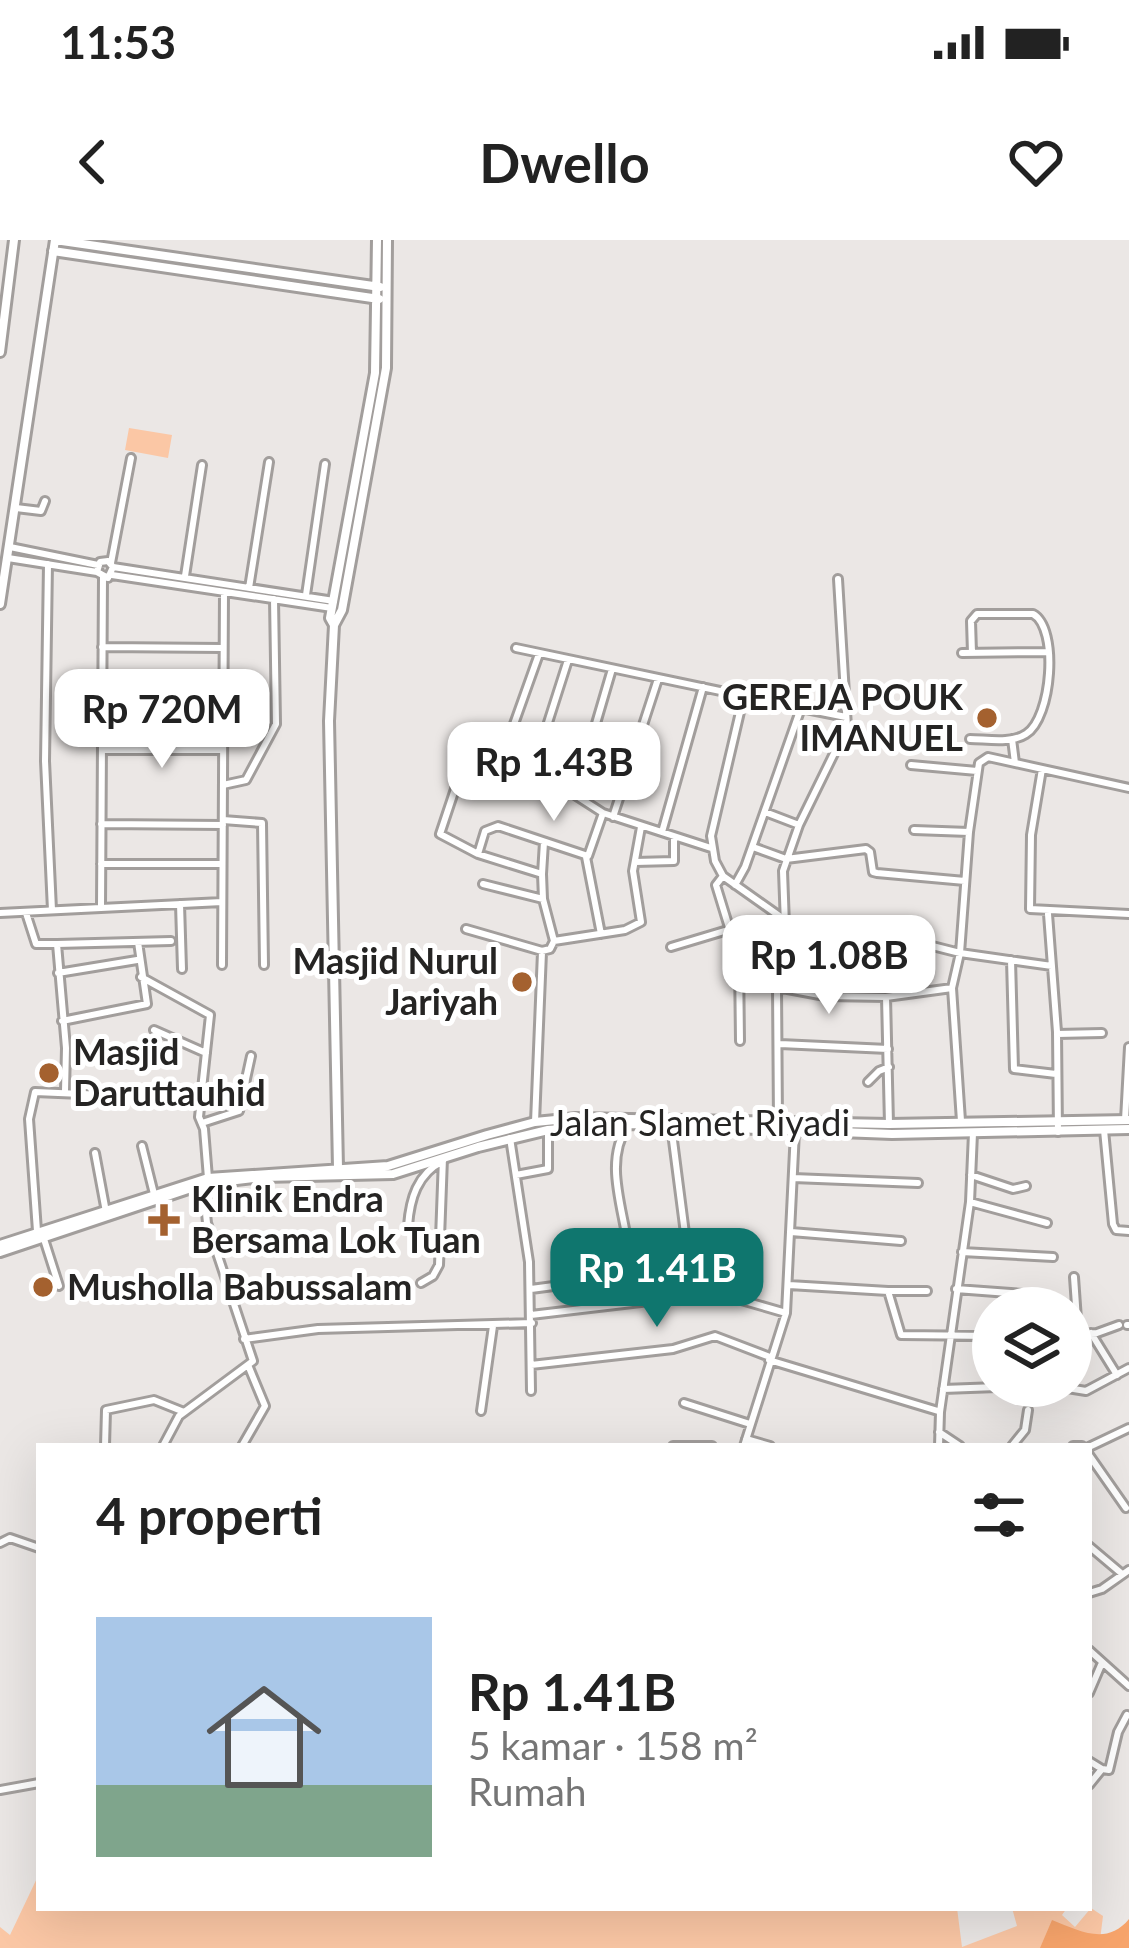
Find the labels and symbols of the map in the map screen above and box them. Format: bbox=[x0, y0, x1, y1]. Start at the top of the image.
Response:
pin: Rp 720M bbox=[51, 669, 273, 771]
place label: GEREJA POUK IMANUEL bbox=[722, 674, 963, 759]
marker: GEREJA POUK IMANUEL bbox=[974, 705, 1000, 731]
pin: Rp 1.43B bbox=[430, 722, 678, 824]
pin: Rp 1.08B bbox=[705, 915, 953, 1017]
place label: Masjid Nurul Jariyah bbox=[293, 938, 498, 1023]
marker: Masjid Nurul Jariyah bbox=[509, 969, 535, 995]
place label: Masjid Daruttauhid bbox=[73, 1029, 266, 1114]
marker: Masjid Daruttauhid bbox=[36, 1060, 62, 1086]
street label: Jalan Slamet Riyadi bbox=[550, 1100, 850, 1144]
place label: Klinik Endra Bersama Lok Tuan bbox=[191, 1176, 481, 1261]
marker: Klinik Endra Bersama Lok Tuan bbox=[148, 1204, 180, 1236]
pin: Rp 1.41B bbox=[533, 1228, 781, 1330]
place label: Musholla Babussalam bbox=[67, 1264, 412, 1308]
marker: Musholla Babussalam bbox=[30, 1274, 56, 1300]

